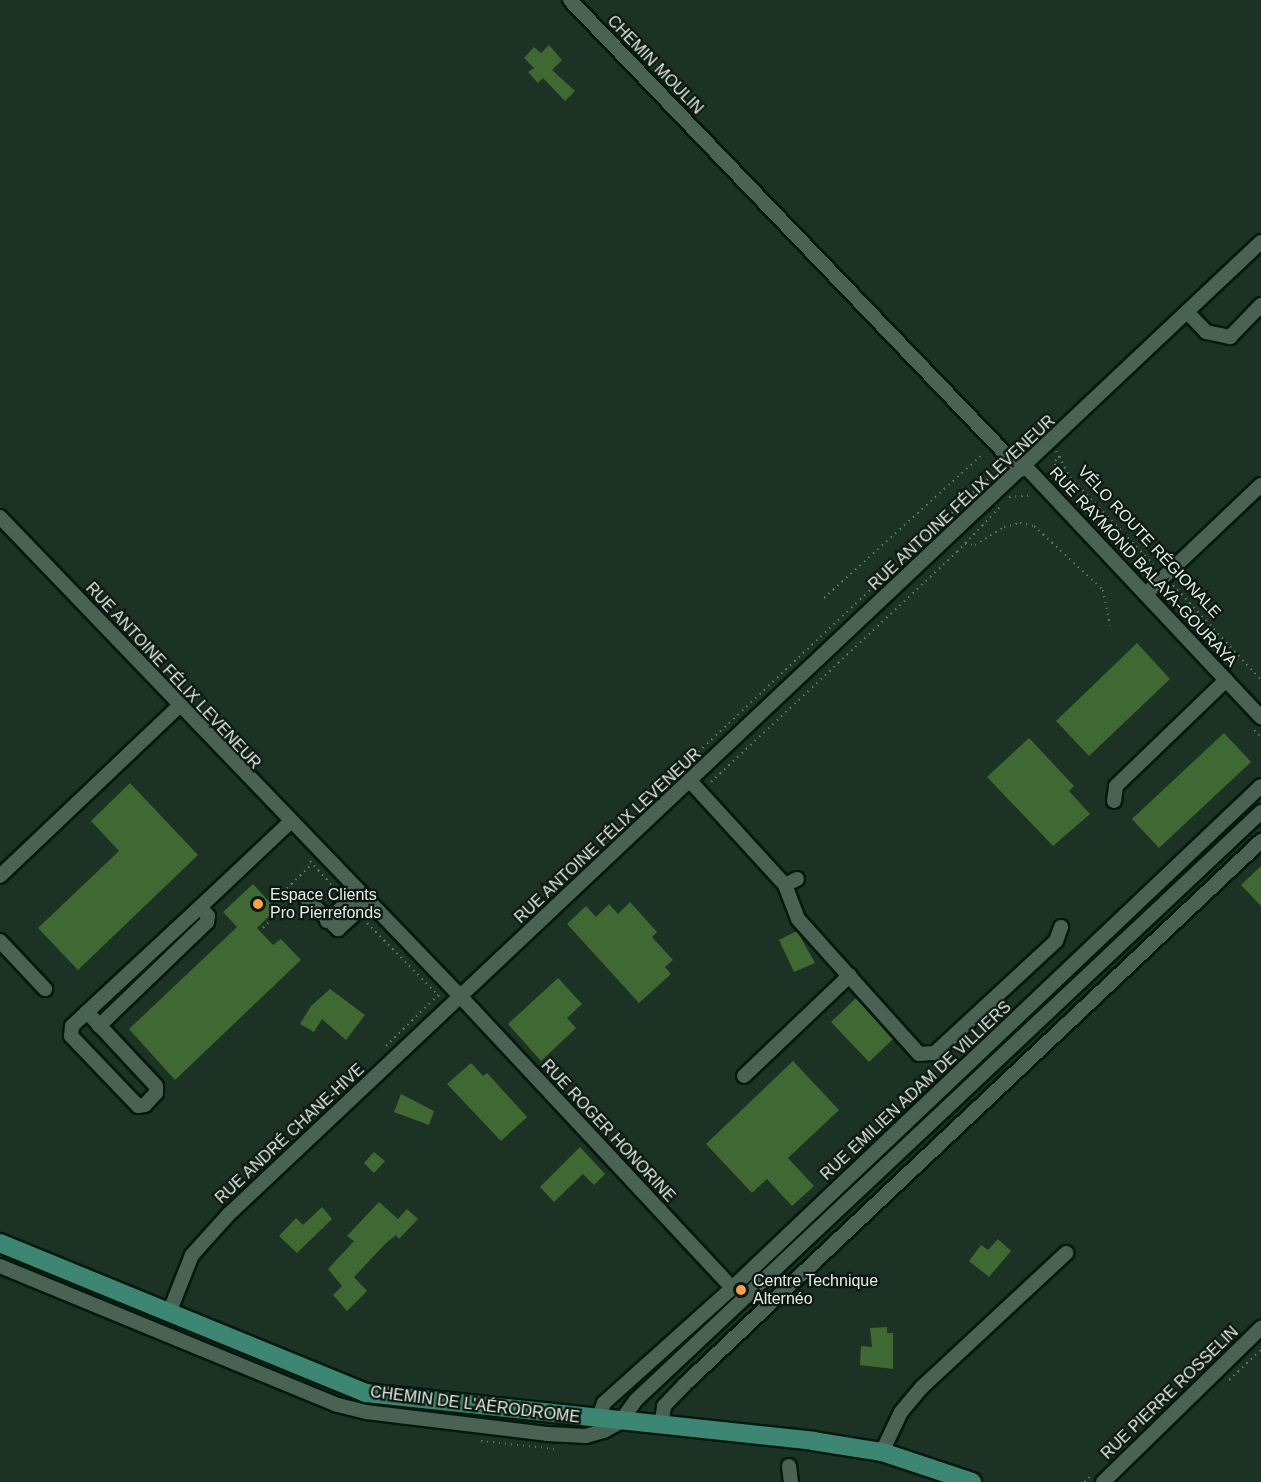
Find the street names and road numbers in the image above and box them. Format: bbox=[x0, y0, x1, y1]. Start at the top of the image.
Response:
street label: CHEMIN MOULIN bbox=[603, 12, 707, 118]
street label: RUE ANTOINE FÉLIX LEVENEUR bbox=[865, 411, 1059, 595]
street label: VÉLO ROUTE RÉGIONALE bbox=[1073, 462, 1225, 622]
street label: RUE RAYMOND BALAYA-GOURAYA bbox=[1045, 463, 1241, 671]
street label: RUE ANTOINE FÉLIX LEVENEUR bbox=[81, 579, 265, 773]
street label: RUE ANTOINE FÉLIX LEVENEUR bbox=[511, 744, 705, 928]
street label: RUE EMILIEN ADAM DE VILLIERS bbox=[816, 997, 1016, 1185]
street label: RUE ROGER HONORINE bbox=[537, 1056, 679, 1206]
street label: RUE ANDRÉ CHANE-HIVE bbox=[211, 1060, 369, 1208]
street label: RUE PIERRE ROSSELIN bbox=[1097, 1322, 1243, 1464]
street label: CHEMIN DE L'AÉRODROME bbox=[369, 1383, 581, 1427]

